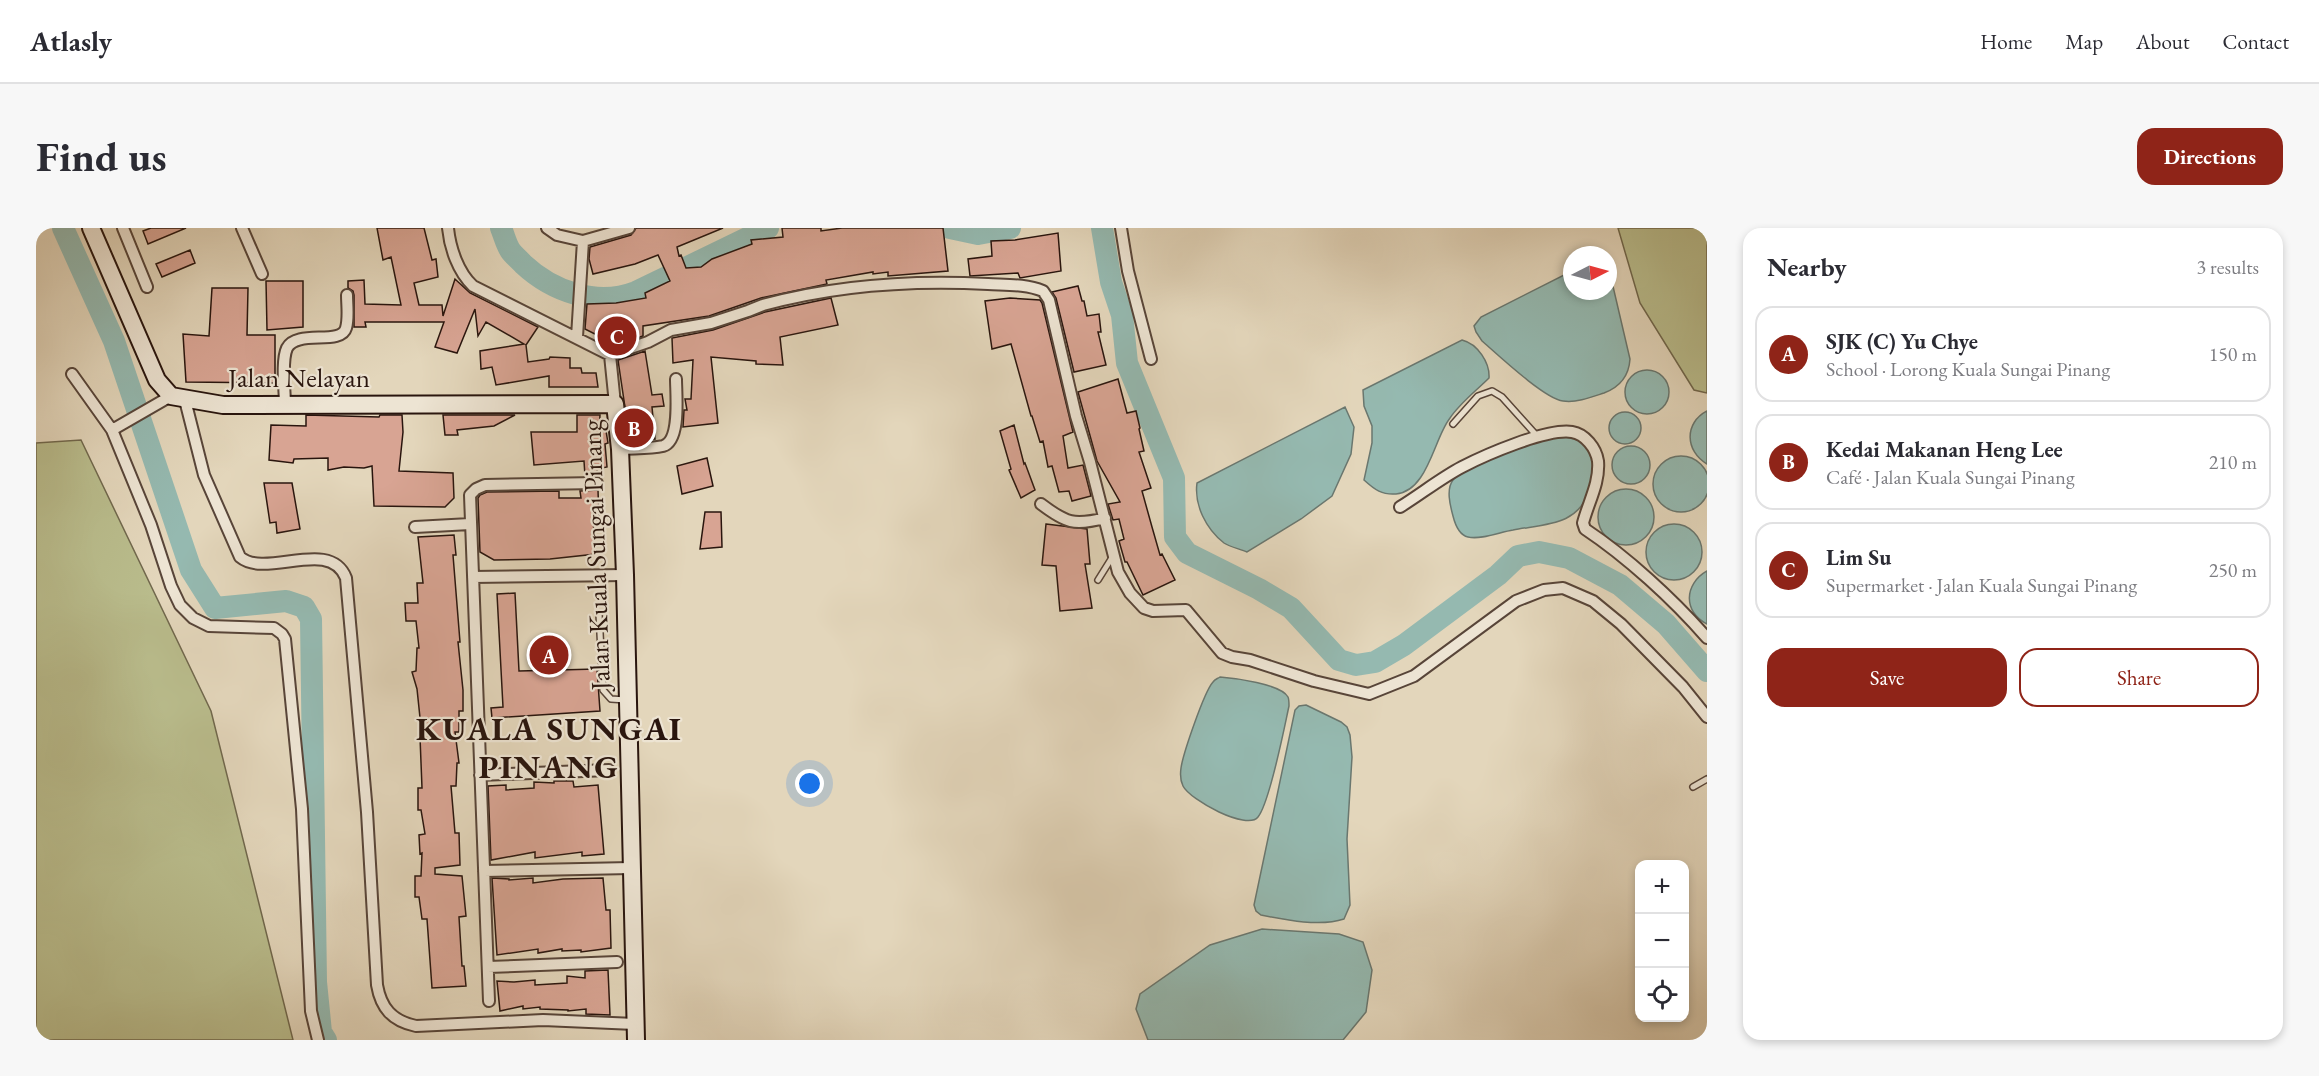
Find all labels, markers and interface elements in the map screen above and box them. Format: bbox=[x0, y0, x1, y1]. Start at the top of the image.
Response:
text: Atlasly bbox=[30, 23, 112, 59]
text: Home bbox=[1980, 28, 2032, 55]
text: Map bbox=[2065, 28, 2103, 55]
text: About bbox=[2136, 28, 2189, 55]
text: Contact bbox=[2222, 28, 2289, 55]
button: Directions bbox=[2137, 128, 2283, 185]
text: Find us bbox=[36, 129, 167, 184]
north arrow bbox=[1563, 246, 1617, 300]
text: Nearby bbox=[1767, 250, 1847, 284]
text: 3 results bbox=[2196, 254, 2259, 280]
pin: C bbox=[598, 314, 636, 358]
text: SJK (C) Yu Chye bbox=[1826, 327, 1978, 356]
text: A bbox=[1781, 341, 1796, 367]
text: 150 m bbox=[2209, 341, 2257, 367]
text: School · Lorong Kuala Sungai Pinang bbox=[1826, 356, 2110, 382]
street label: Jalan Nelayan bbox=[226, 360, 370, 395]
pin: B bbox=[614, 406, 654, 450]
street label: Jalan Kuala Sungai Pinang bbox=[573, 419, 618, 693]
text: Kedai Makanan Heng Lee bbox=[1826, 435, 2063, 464]
text: B bbox=[1782, 449, 1795, 475]
text: 210 m bbox=[2209, 449, 2257, 475]
text: Café · Jalan Kuala Sungai Pinang bbox=[1826, 464, 2075, 490]
text: Lim Su bbox=[1826, 543, 1891, 572]
text: C bbox=[1781, 557, 1796, 583]
text: 250 m bbox=[2209, 557, 2257, 583]
text: Supermarket · Jalan Kuala Sungai Pinang bbox=[1826, 572, 2137, 598]
pin: A bbox=[530, 632, 568, 678]
button: Save bbox=[1767, 648, 2007, 707]
button: Share bbox=[2019, 648, 2259, 707]
district label: KUALA SUNGAI PINANG bbox=[416, 707, 682, 788]
your location bbox=[795, 769, 824, 798]
map controls bbox=[1635, 860, 1689, 1022]
button: + bbox=[1635, 860, 1689, 914]
button: − bbox=[1635, 914, 1689, 968]
button: locate bbox=[1635, 968, 1689, 1022]

